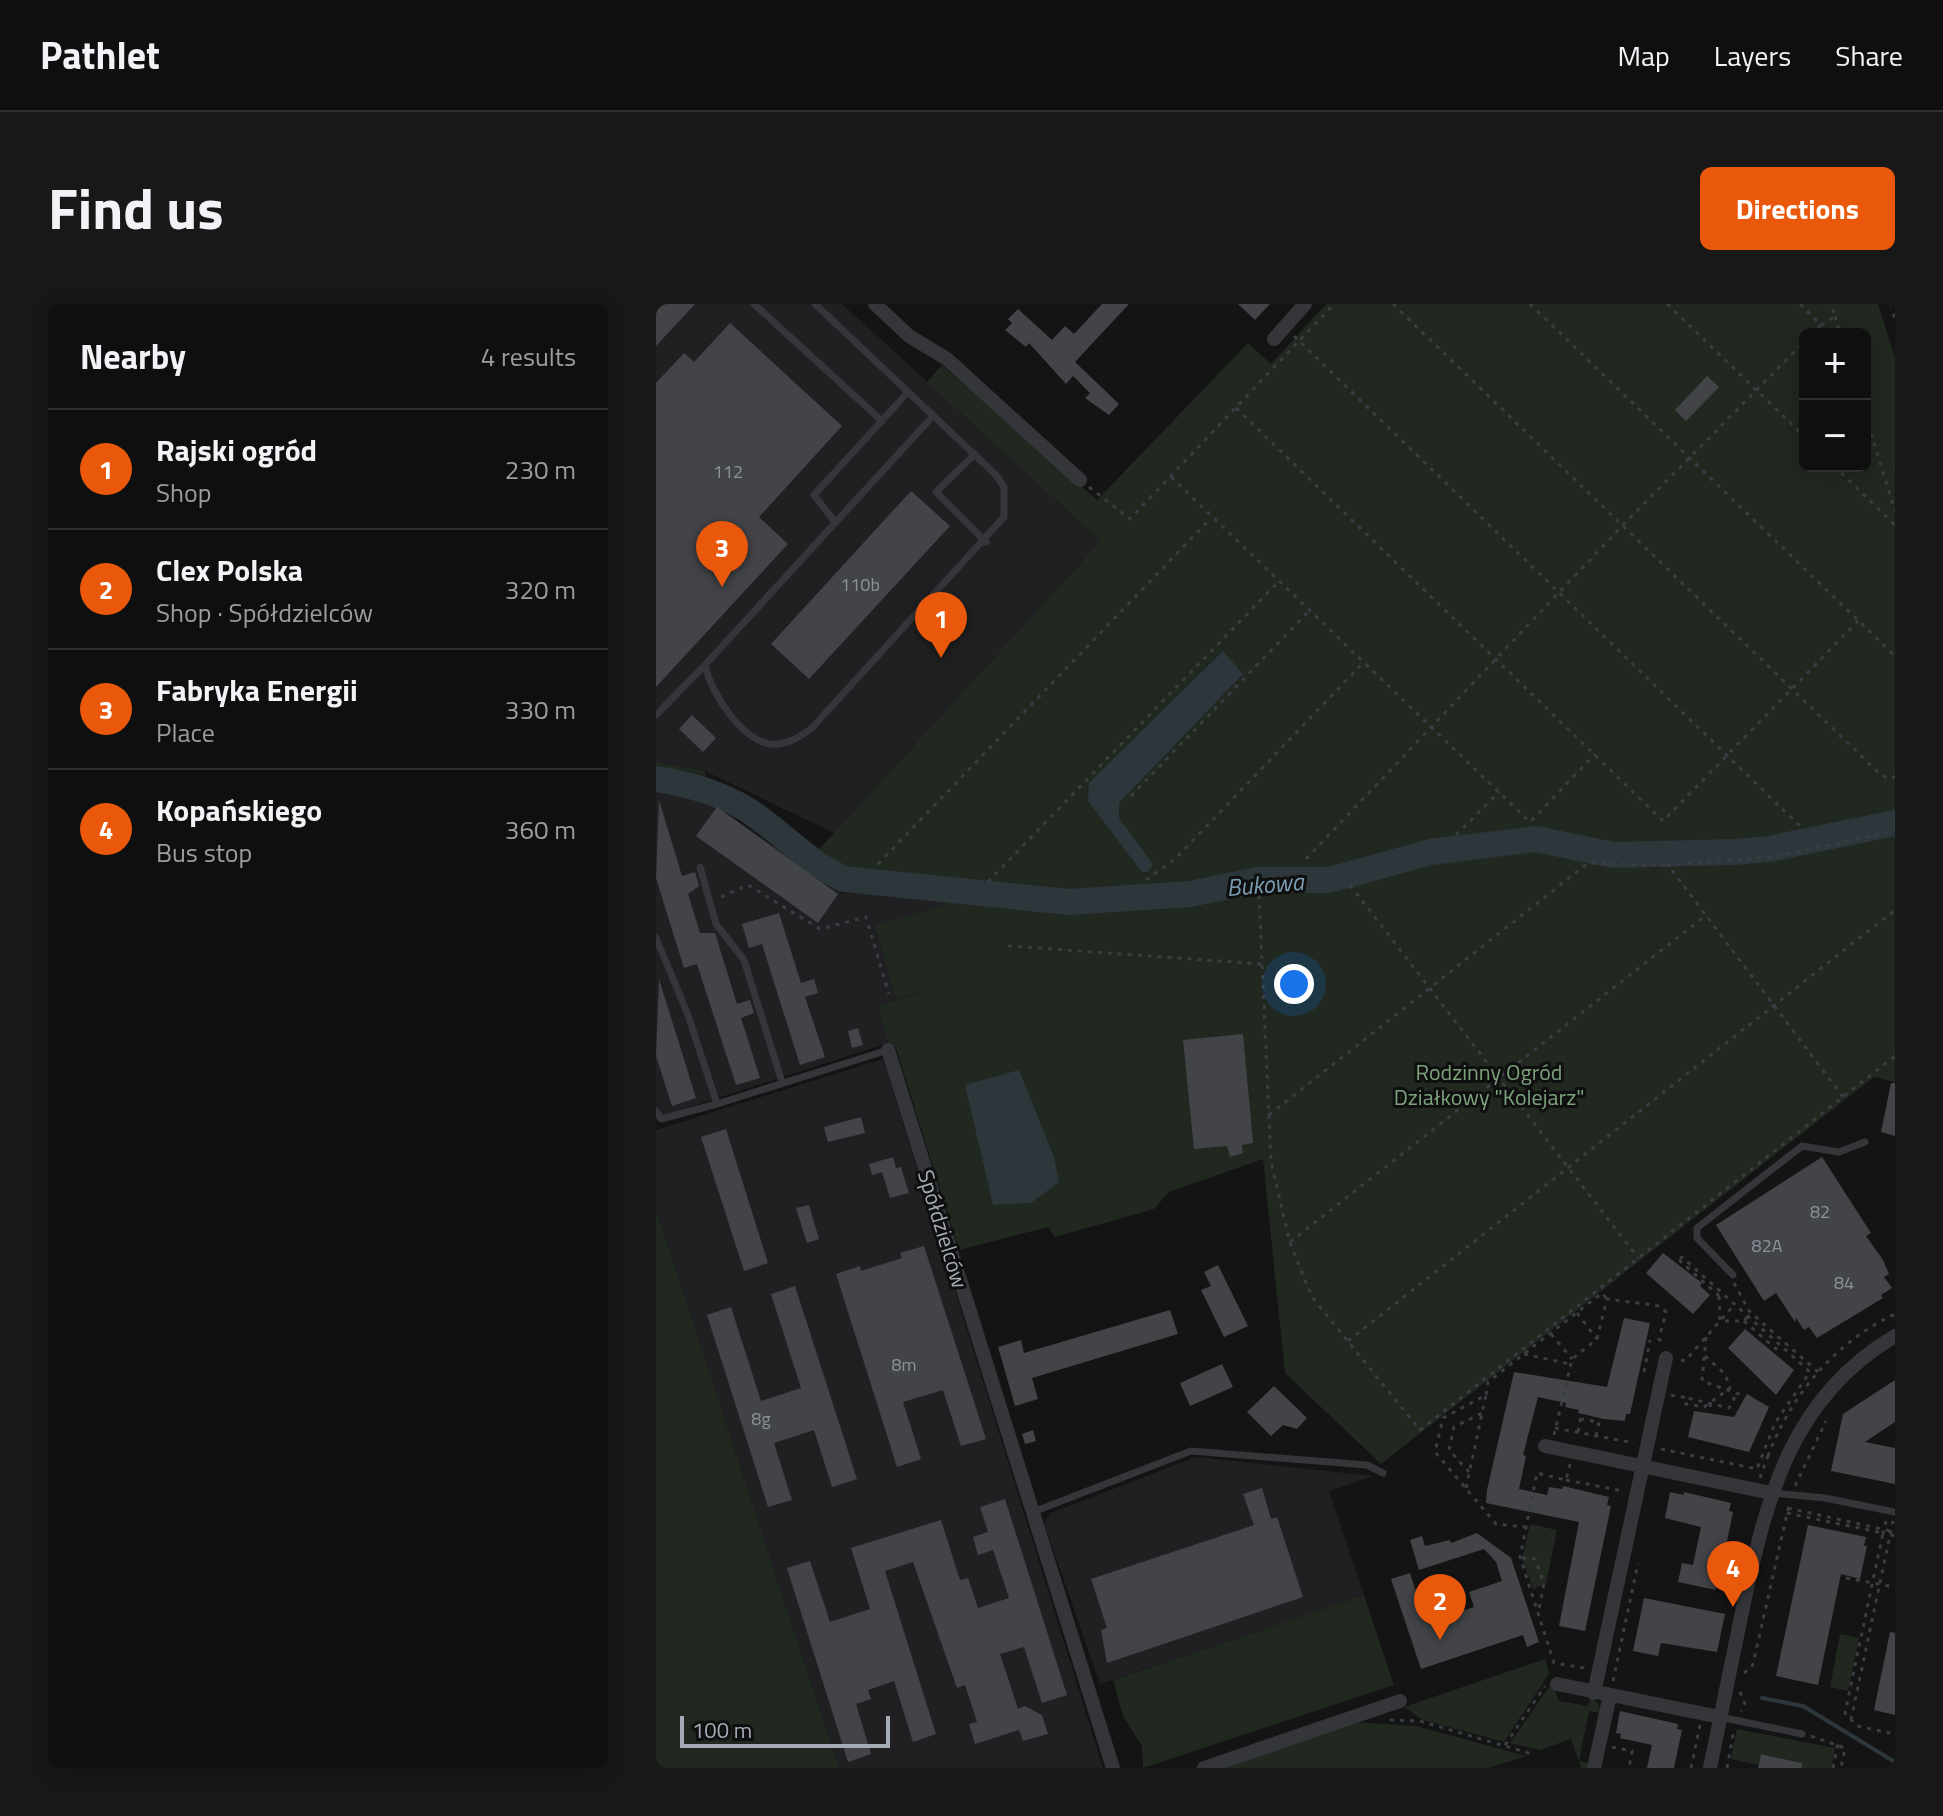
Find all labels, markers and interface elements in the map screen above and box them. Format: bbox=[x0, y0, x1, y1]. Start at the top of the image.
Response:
text: Pathlet bbox=[40, 26, 160, 84]
text: Map bbox=[1617, 34, 1670, 77]
text: Layers bbox=[1714, 34, 1791, 77]
text: Share bbox=[1835, 34, 1903, 77]
text: Find us bbox=[48, 166, 224, 251]
button: Directions bbox=[1700, 167, 1895, 250]
map controls bbox=[1799, 328, 1871, 472]
button: + bbox=[1799, 328, 1871, 400]
text: Nearby bbox=[80, 330, 186, 382]
text: 4 results bbox=[481, 337, 576, 376]
button: − bbox=[1799, 400, 1871, 472]
text: Rajski ogród bbox=[156, 427, 317, 473]
text: 1 bbox=[99, 450, 113, 489]
text: 230 m bbox=[505, 450, 576, 489]
house number: 112 bbox=[713, 458, 743, 485]
text: Shop bbox=[156, 473, 211, 512]
pin: 3 bbox=[696, 521, 748, 587]
text: Clex Polska bbox=[156, 547, 303, 593]
text: 2 bbox=[99, 570, 113, 609]
text: 320 m bbox=[505, 570, 576, 609]
house number: 110b bbox=[840, 571, 880, 598]
pin: 1 bbox=[915, 592, 967, 658]
text: Shop · Spółdzielców bbox=[156, 593, 373, 632]
text: Fabryka Energii bbox=[156, 667, 358, 713]
text: 3 bbox=[99, 690, 113, 729]
text: 330 m bbox=[505, 690, 576, 729]
text: Place bbox=[156, 713, 215, 752]
text: Kopańskiego bbox=[156, 787, 322, 833]
text: 4 bbox=[99, 810, 113, 849]
text: 360 m bbox=[505, 810, 576, 849]
text: Bus stop bbox=[156, 833, 252, 872]
water label: Bukowa bbox=[1225, 863, 1307, 905]
your location bbox=[1274, 964, 1314, 1004]
park label: Rodzinny Ogród Działkowy "Kolejarz" bbox=[1394, 1055, 1584, 1114]
street label: Spółdzielców bbox=[909, 1166, 977, 1293]
house number: 82 bbox=[1810, 1198, 1830, 1225]
house number: 82A bbox=[1752, 1232, 1783, 1259]
house number: 84 bbox=[1834, 1269, 1854, 1296]
house number: 8m bbox=[891, 1351, 917, 1378]
house number: 8g bbox=[751, 1405, 771, 1432]
pin: 4 bbox=[1707, 1541, 1759, 1607]
pin: 2 bbox=[1414, 1574, 1466, 1640]
scale bar bbox=[680, 1712, 890, 1748]
text: 100 m bbox=[692, 1713, 752, 1747]

